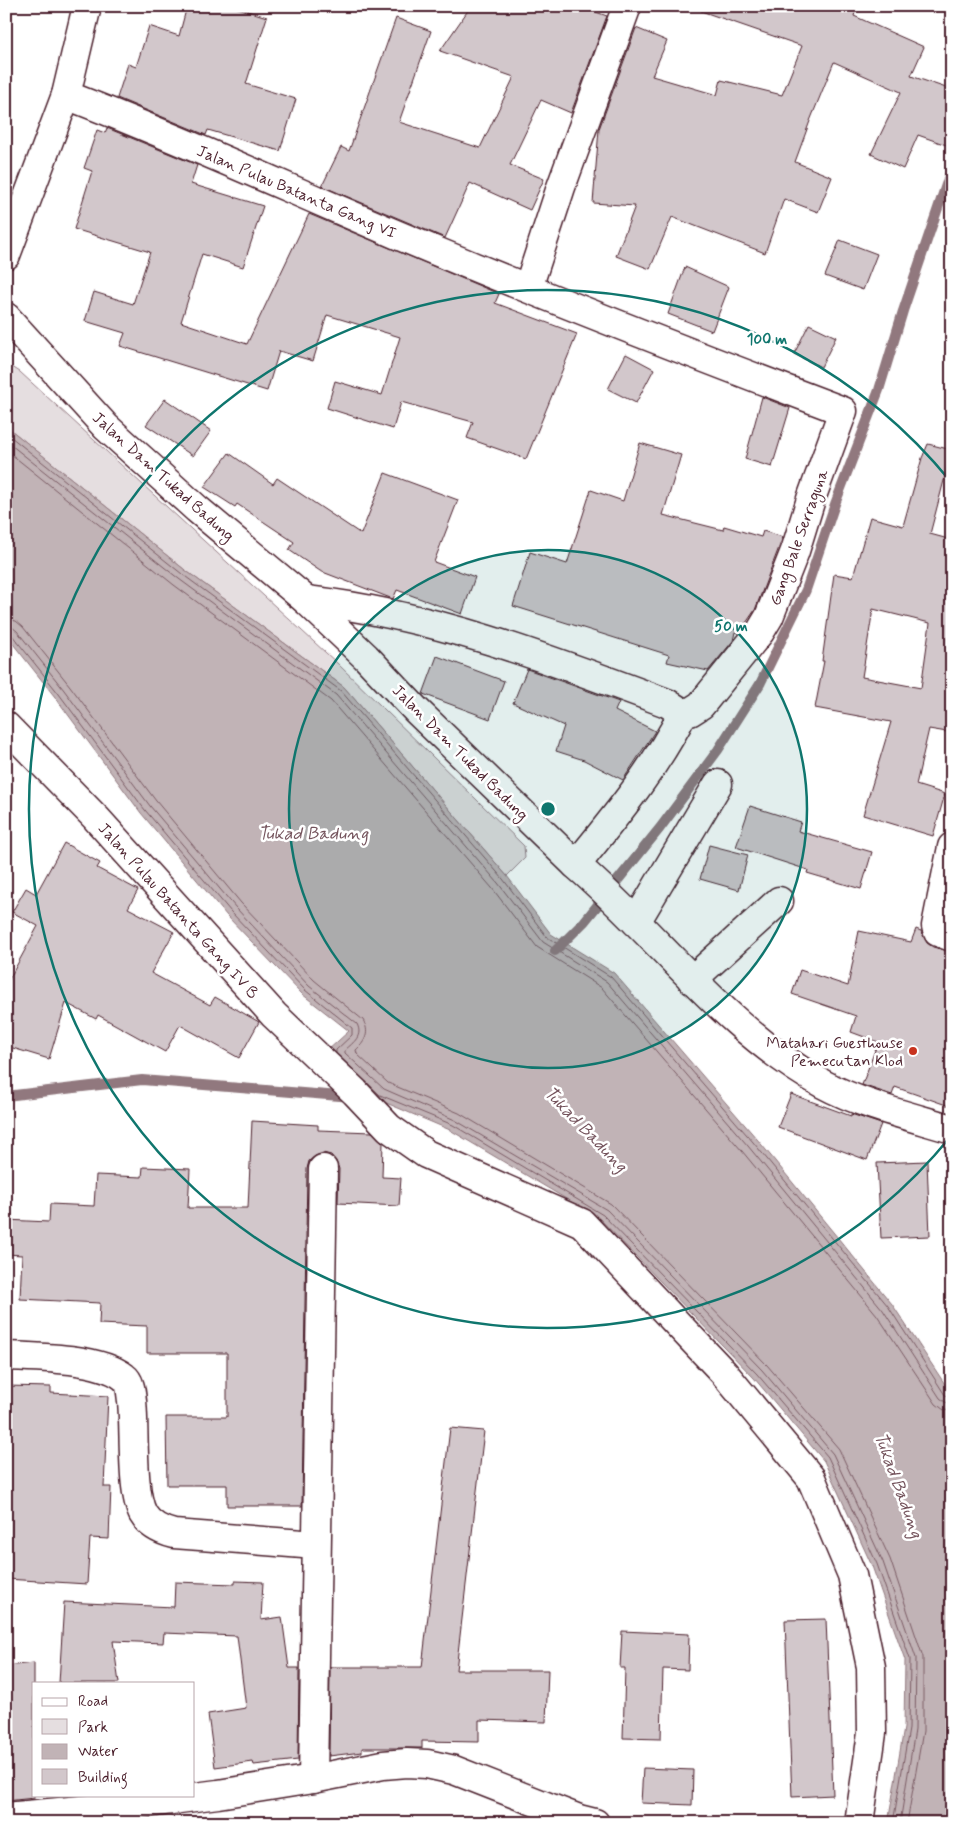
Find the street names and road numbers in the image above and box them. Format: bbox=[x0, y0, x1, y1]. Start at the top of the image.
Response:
street label: Jalan Pulau Batanta Gang VI bbox=[193, 141, 399, 244]
street label: Jalan Dam Tukad Badung bbox=[87, 408, 238, 547]
street label: Gang Bale Serraguna bbox=[765, 466, 835, 609]
street label: Jalan Dam Tukad Badung bbox=[387, 680, 533, 826]
street label: Jalan Pulau Batanta Gang IV B bbox=[93, 818, 263, 1004]

